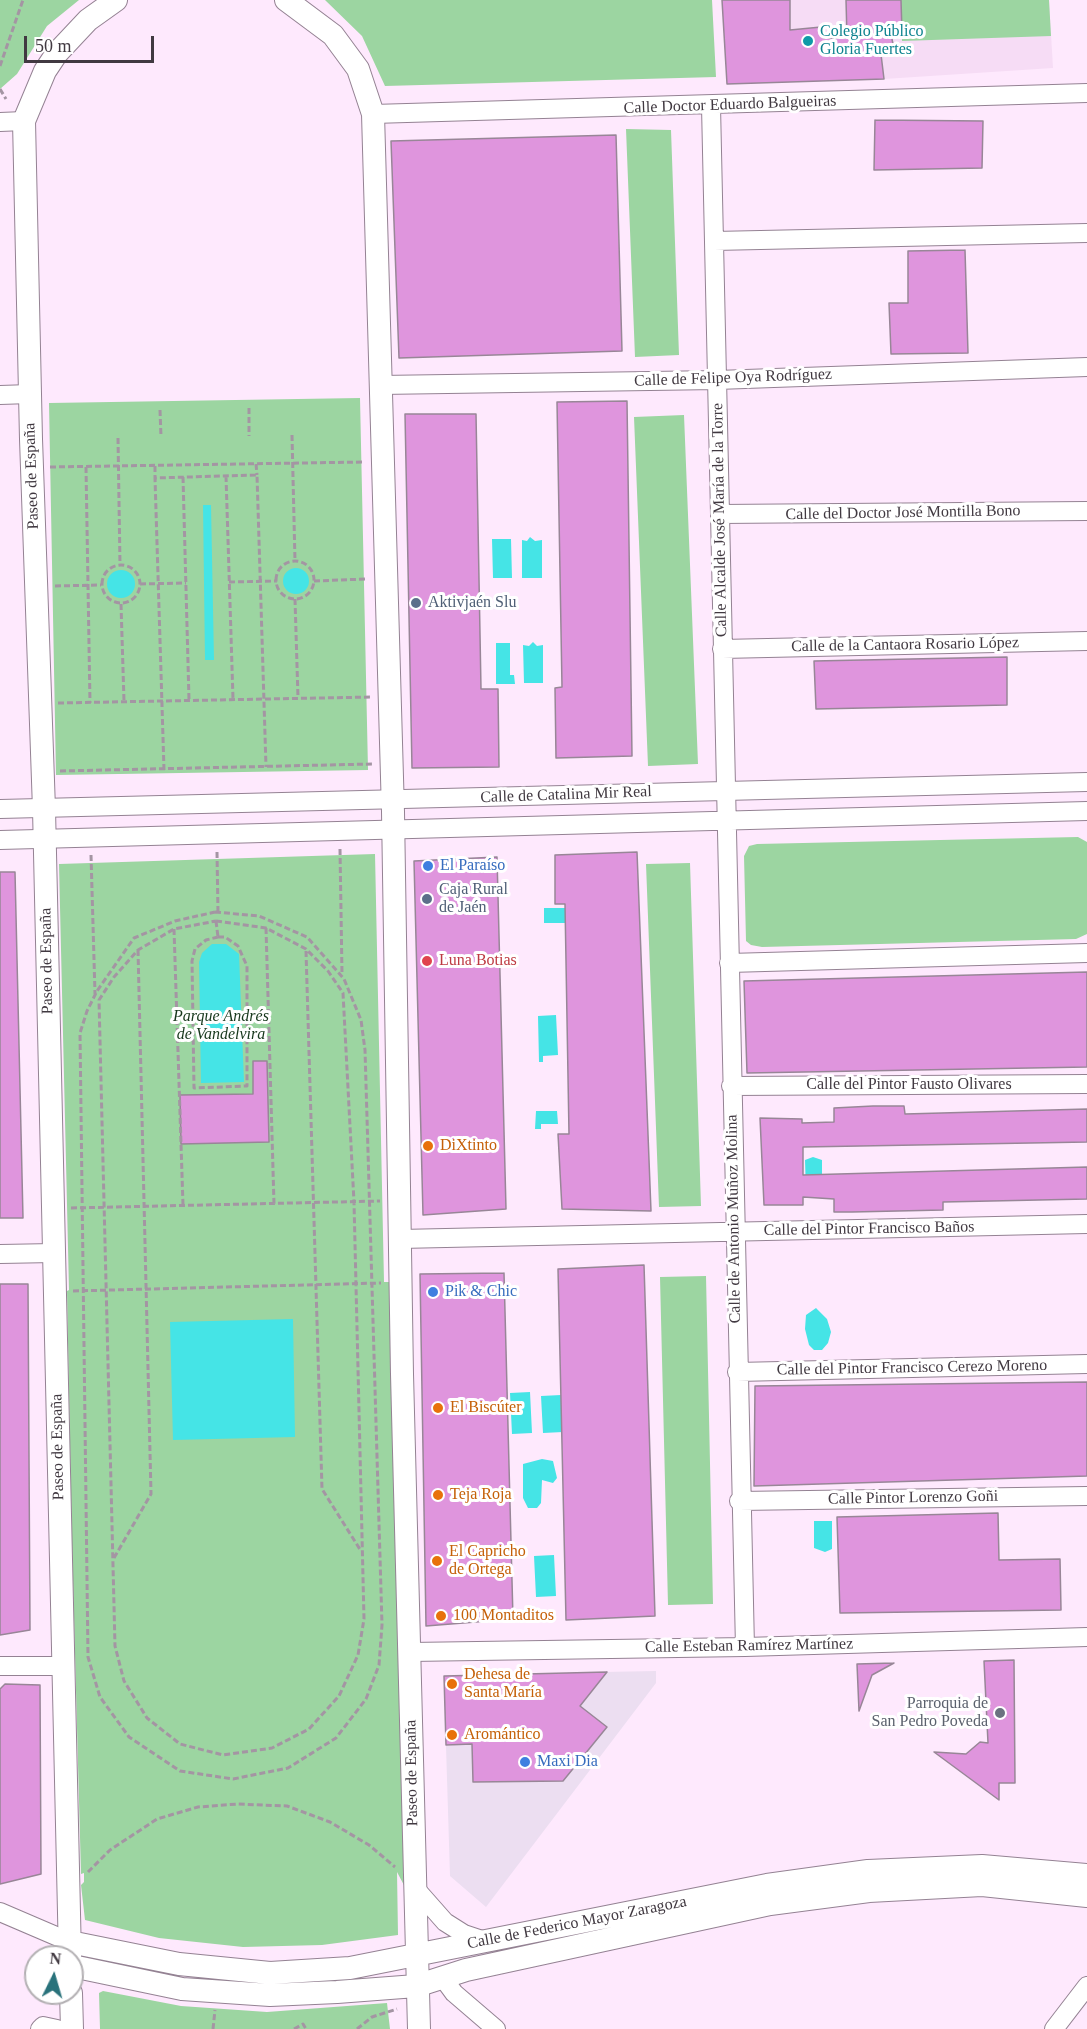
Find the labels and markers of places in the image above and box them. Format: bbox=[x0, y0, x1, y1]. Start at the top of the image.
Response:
place label: Colegio Público Gloria Fuertes bbox=[820, 22, 924, 60]
marker: Colegio Público Gloria Fuertes bbox=[801, 34, 815, 48]
place label: Aktivjaén Slu bbox=[428, 593, 516, 613]
marker: Aktivjaén Slu bbox=[409, 596, 423, 610]
place label: El Paraíso bbox=[440, 856, 505, 876]
marker: El Paraíso bbox=[421, 859, 435, 873]
place label: Caja Rural de Jaén bbox=[439, 880, 508, 918]
marker: Caja Rural de Jaén bbox=[420, 892, 434, 906]
place label: Luna Botias bbox=[439, 951, 517, 971]
marker: Luna Botias bbox=[420, 954, 434, 968]
place label: DiXtinto bbox=[440, 1136, 497, 1156]
marker: DiXtinto bbox=[421, 1139, 435, 1153]
place label: Pik & Chic bbox=[445, 1282, 517, 1302]
marker: Pik & Chic bbox=[426, 1285, 440, 1299]
place label: El Biscúter bbox=[450, 1398, 522, 1418]
marker: El Biscúter bbox=[431, 1401, 445, 1415]
place label: Teja Roja bbox=[450, 1485, 512, 1505]
marker: Teja Roja bbox=[431, 1488, 445, 1502]
place label: El Capricho de Ortega bbox=[449, 1542, 526, 1580]
marker: El Capricho de Ortega bbox=[430, 1554, 444, 1568]
place label: 100 Montaditos bbox=[453, 1606, 554, 1626]
marker: 100 Montaditos bbox=[434, 1609, 448, 1623]
place label: Dehesa de Santa María bbox=[464, 1665, 542, 1703]
marker: Dehesa de Santa María bbox=[445, 1677, 459, 1691]
place label: Parroquia de San Pedro Poveda bbox=[872, 1694, 988, 1732]
marker: Parroquia de San Pedro Poveda bbox=[993, 1706, 1007, 1720]
place label: Aromántico bbox=[464, 1725, 540, 1745]
marker: Aromántico bbox=[445, 1728, 459, 1742]
place label: Maxi Dia bbox=[537, 1752, 598, 1772]
marker: Maxi Dia bbox=[518, 1755, 532, 1769]

